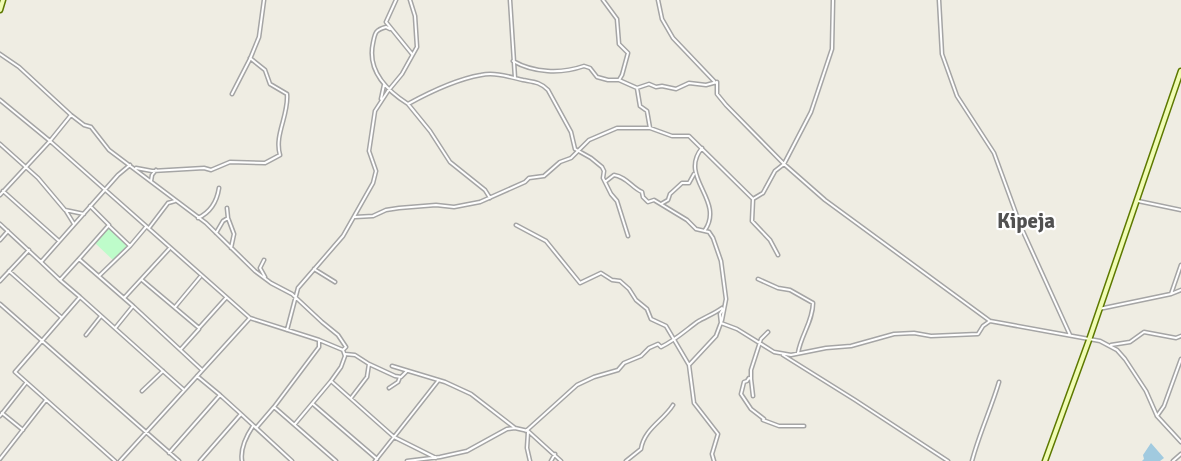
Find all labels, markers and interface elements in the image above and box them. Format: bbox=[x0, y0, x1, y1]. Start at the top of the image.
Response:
district label: Kipeja bbox=[997, 208, 1055, 234]

